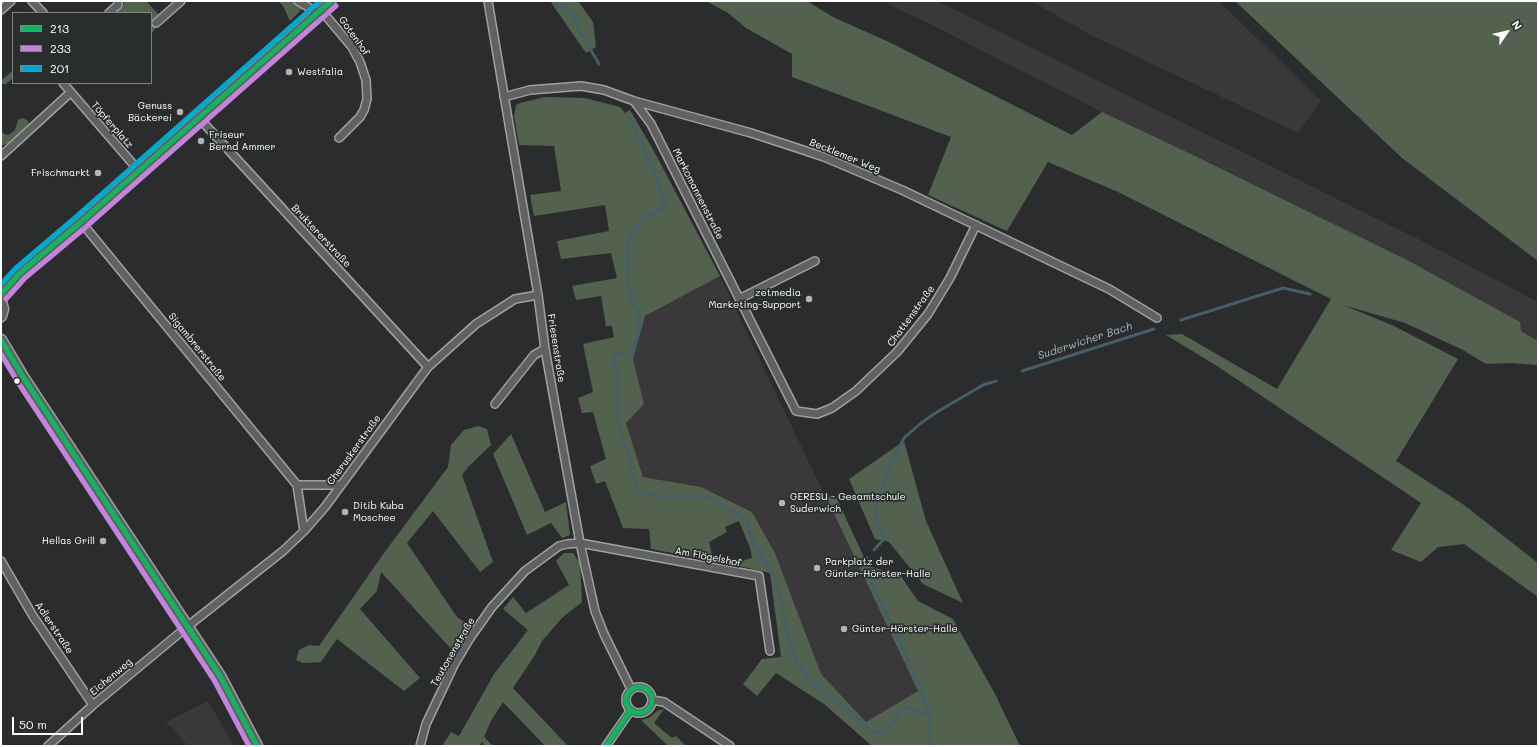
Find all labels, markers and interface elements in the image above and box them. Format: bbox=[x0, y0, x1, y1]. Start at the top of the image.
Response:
legend bbox=[12, 12, 152, 84]
north arrow bbox=[1487, 12, 1527, 52]
street label: Gotenhof bbox=[336, 14, 372, 58]
text: N bbox=[1509, 17, 1526, 33]
text: 213 bbox=[50, 20, 69, 36]
text: 233 bbox=[50, 40, 71, 56]
text: 201 bbox=[50, 60, 69, 76]
place label: Westfalia bbox=[297, 66, 343, 78]
marker: Westfalia bbox=[284, 67, 294, 77]
street label: Töpferplatz bbox=[89, 99, 135, 151]
place label: Genuss Bäckerei bbox=[128, 100, 172, 124]
marker: Genuss Bäckerei bbox=[175, 107, 185, 117]
place label: Friseur Bernd Ammer bbox=[209, 129, 276, 152]
marker: Friseur Bernd Ammer bbox=[196, 136, 206, 146]
street label: Becklemer Weg bbox=[808, 136, 882, 176]
street label: Markomannenstraße bbox=[670, 146, 726, 242]
place label: Frischmarkt bbox=[31, 167, 90, 179]
marker: Frischmarkt bbox=[93, 168, 103, 178]
street label: Bruktererstraße bbox=[289, 202, 353, 270]
street label: Chattenstraße bbox=[885, 283, 937, 349]
place label: zetmedia Marketing-Support bbox=[708, 287, 801, 310]
marker: zetmedia Marketing-Support bbox=[804, 294, 814, 304]
street label: Sigambrerstraße bbox=[166, 310, 228, 384]
street label: Friesenstraße bbox=[545, 313, 567, 383]
water label: Suderwicher Bach bbox=[1036, 320, 1134, 362]
unlabelled marker bbox=[12, 376, 22, 386]
street label: Cheruskerstraße bbox=[324, 413, 384, 487]
place label: GERESU - Gesamtschule Suderwich bbox=[790, 491, 906, 514]
marker: GERESU - Gesamtschule Suderwich bbox=[777, 498, 787, 508]
place label: Ditib Kuba Moschee bbox=[353, 500, 404, 524]
marker: Ditib Kuba Moschee bbox=[340, 507, 350, 517]
place label: Hellas Grill bbox=[42, 535, 95, 547]
marker: Hellas Grill bbox=[98, 536, 108, 546]
street label: Am Flögelshof bbox=[674, 545, 742, 569]
place label: Parkplatz der Günter-Hörster-Halle bbox=[825, 556, 931, 580]
marker: Parkplatz der Günter-Hörster-Halle bbox=[812, 563, 822, 573]
street label: Adlerstraße bbox=[32, 600, 76, 656]
street label: Teutonenstraße bbox=[428, 615, 478, 689]
place label: Günter-Hörster-Halle bbox=[852, 623, 958, 635]
marker: Günter-Hörster-Halle bbox=[839, 624, 849, 634]
street label: Eichenweg bbox=[87, 656, 135, 698]
scale bar bbox=[14, 709, 85, 735]
text: 50 m bbox=[19, 716, 47, 732]

